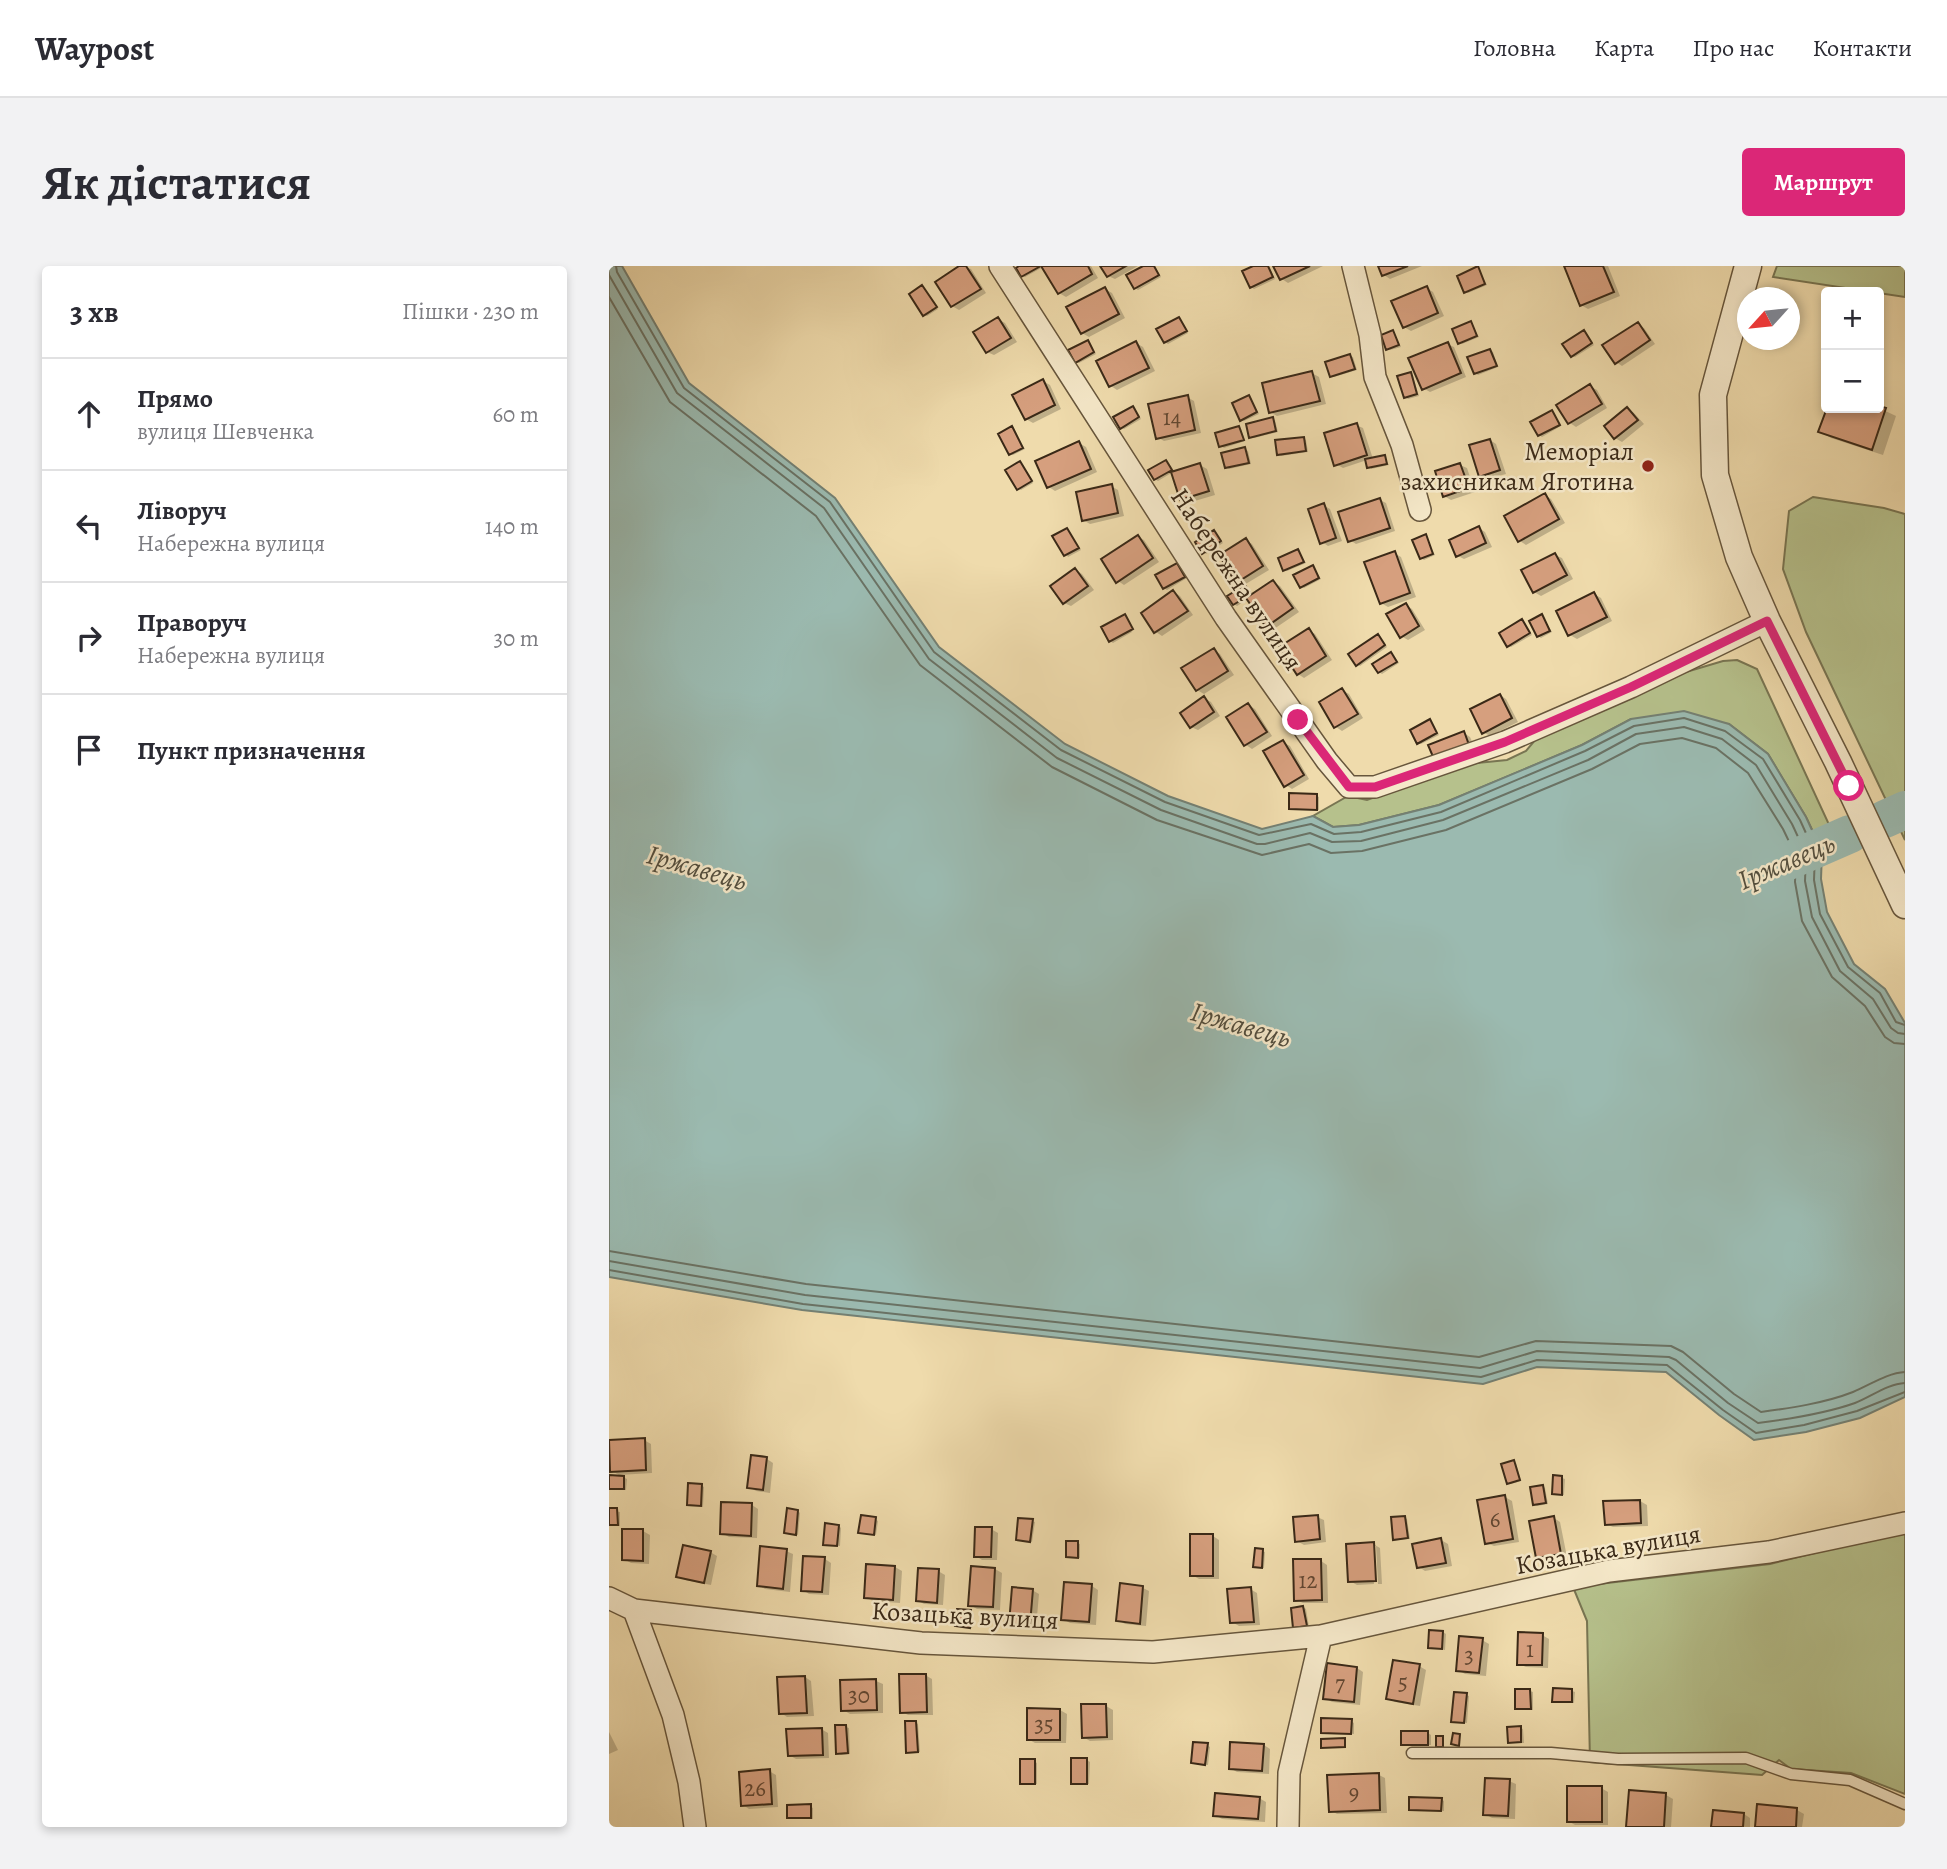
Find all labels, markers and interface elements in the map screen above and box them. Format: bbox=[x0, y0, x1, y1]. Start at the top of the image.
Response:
text: Waypost bbox=[35, 26, 154, 71]
text: Головна bbox=[1473, 32, 1556, 64]
text: Карта bbox=[1594, 32, 1654, 64]
text: Про нас bbox=[1692, 32, 1774, 64]
text: Контакти bbox=[1812, 32, 1912, 64]
button: Маршрут bbox=[1742, 148, 1905, 216]
text: Як дістатися bbox=[42, 149, 311, 216]
north arrow bbox=[1737, 287, 1800, 350]
map controls bbox=[1821, 287, 1884, 413]
button: + bbox=[1821, 287, 1884, 350]
text: 3 хв bbox=[70, 292, 119, 332]
text: Пішки · 230 m bbox=[402, 296, 539, 327]
button: − bbox=[1821, 350, 1884, 413]
text: Прямо bbox=[137, 381, 213, 416]
icon: ahead bbox=[70, 395, 108, 433]
text: 60 m bbox=[492, 399, 539, 430]
house number: 14 bbox=[1163, 402, 1181, 433]
text: вулиця Шевченка bbox=[137, 416, 314, 447]
place label: Меморіал захисникам Яготина bbox=[1400, 434, 1634, 499]
marker: Меморіал захисникам Яготина bbox=[1640, 458, 1656, 474]
street label: Набережна вулиця bbox=[1163, 481, 1311, 677]
text: Ліворуч bbox=[137, 493, 227, 528]
icon: left bbox=[70, 507, 108, 545]
text: 140 m bbox=[485, 511, 539, 542]
text: Набережна вулиця bbox=[137, 528, 325, 559]
text: Праворуч bbox=[137, 605, 247, 640]
icon: right bbox=[70, 619, 108, 657]
text: 30 m bbox=[493, 623, 539, 654]
text: Набережна вулиця bbox=[137, 640, 325, 671]
route end bbox=[1282, 704, 1313, 735]
icon: arrive bbox=[70, 731, 108, 769]
text: Пункт призначення bbox=[137, 733, 366, 768]
route start bbox=[1833, 770, 1864, 801]
water label: Іржавець bbox=[1732, 824, 1841, 899]
water label: Іржавець bbox=[642, 836, 751, 900]
water label: Іржавець bbox=[1186, 993, 1295, 1057]
house number: 6 bbox=[1490, 1504, 1500, 1535]
street label: Козацька вулиця bbox=[1513, 1516, 1703, 1583]
house number: 12 bbox=[1299, 1565, 1317, 1596]
street label: Козацька вулиця bbox=[871, 1593, 1059, 1638]
house number: 1 bbox=[1526, 1634, 1534, 1665]
house number: 3 bbox=[1464, 1640, 1474, 1671]
house number: 5 bbox=[1398, 1667, 1408, 1698]
house number: 7 bbox=[1335, 1668, 1345, 1699]
house number: 30 bbox=[848, 1680, 870, 1711]
house number: 35 bbox=[1034, 1709, 1054, 1740]
house number: 26 bbox=[744, 1773, 766, 1804]
house number: 9 bbox=[1349, 1777, 1359, 1808]

